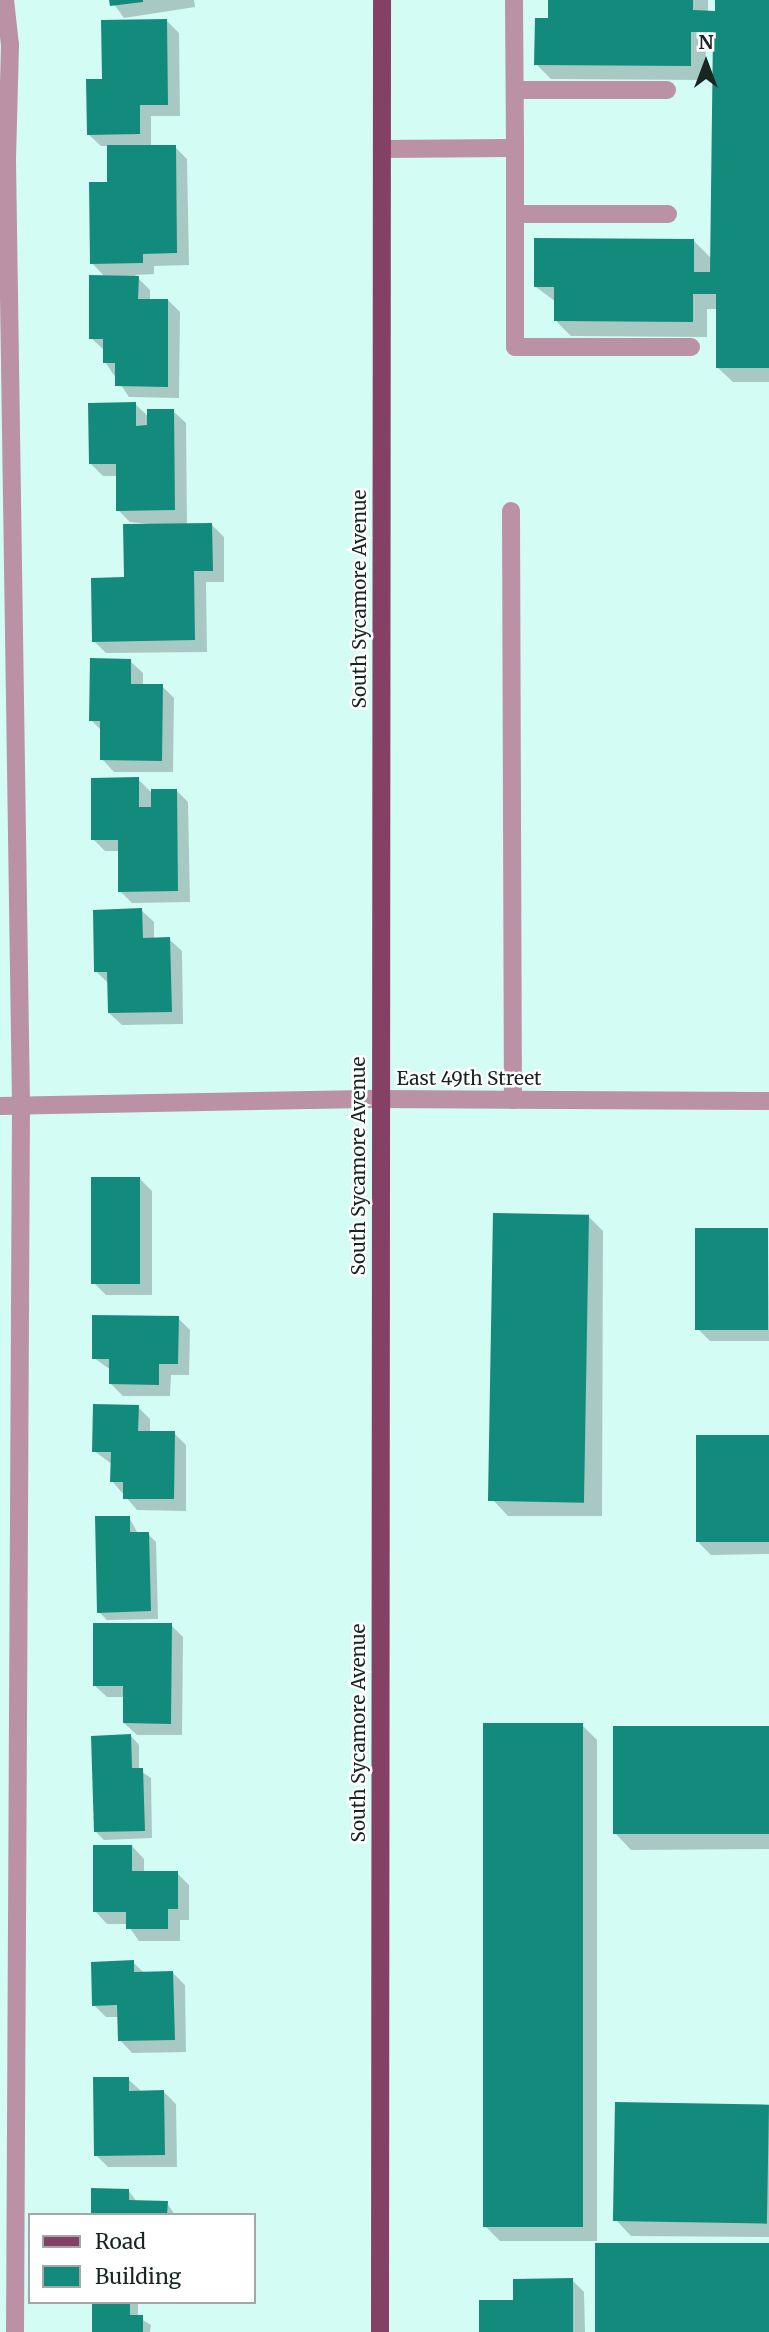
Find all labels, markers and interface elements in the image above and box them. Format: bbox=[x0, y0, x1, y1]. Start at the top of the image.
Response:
north arrow bbox=[671, 28, 741, 98]
text: N bbox=[698, 30, 714, 54]
street label: South Sycamore Avenue bbox=[349, 489, 371, 709]
street label: South Sycamore Avenue bbox=[348, 1056, 370, 1276]
street label: East 49th Street bbox=[397, 1068, 541, 1090]
street label: South Sycamore Avenue bbox=[348, 1623, 370, 1843]
legend bbox=[28, 2213, 256, 2304]
text: Road bbox=[95, 2228, 146, 2255]
text: Building bbox=[95, 2263, 181, 2290]

